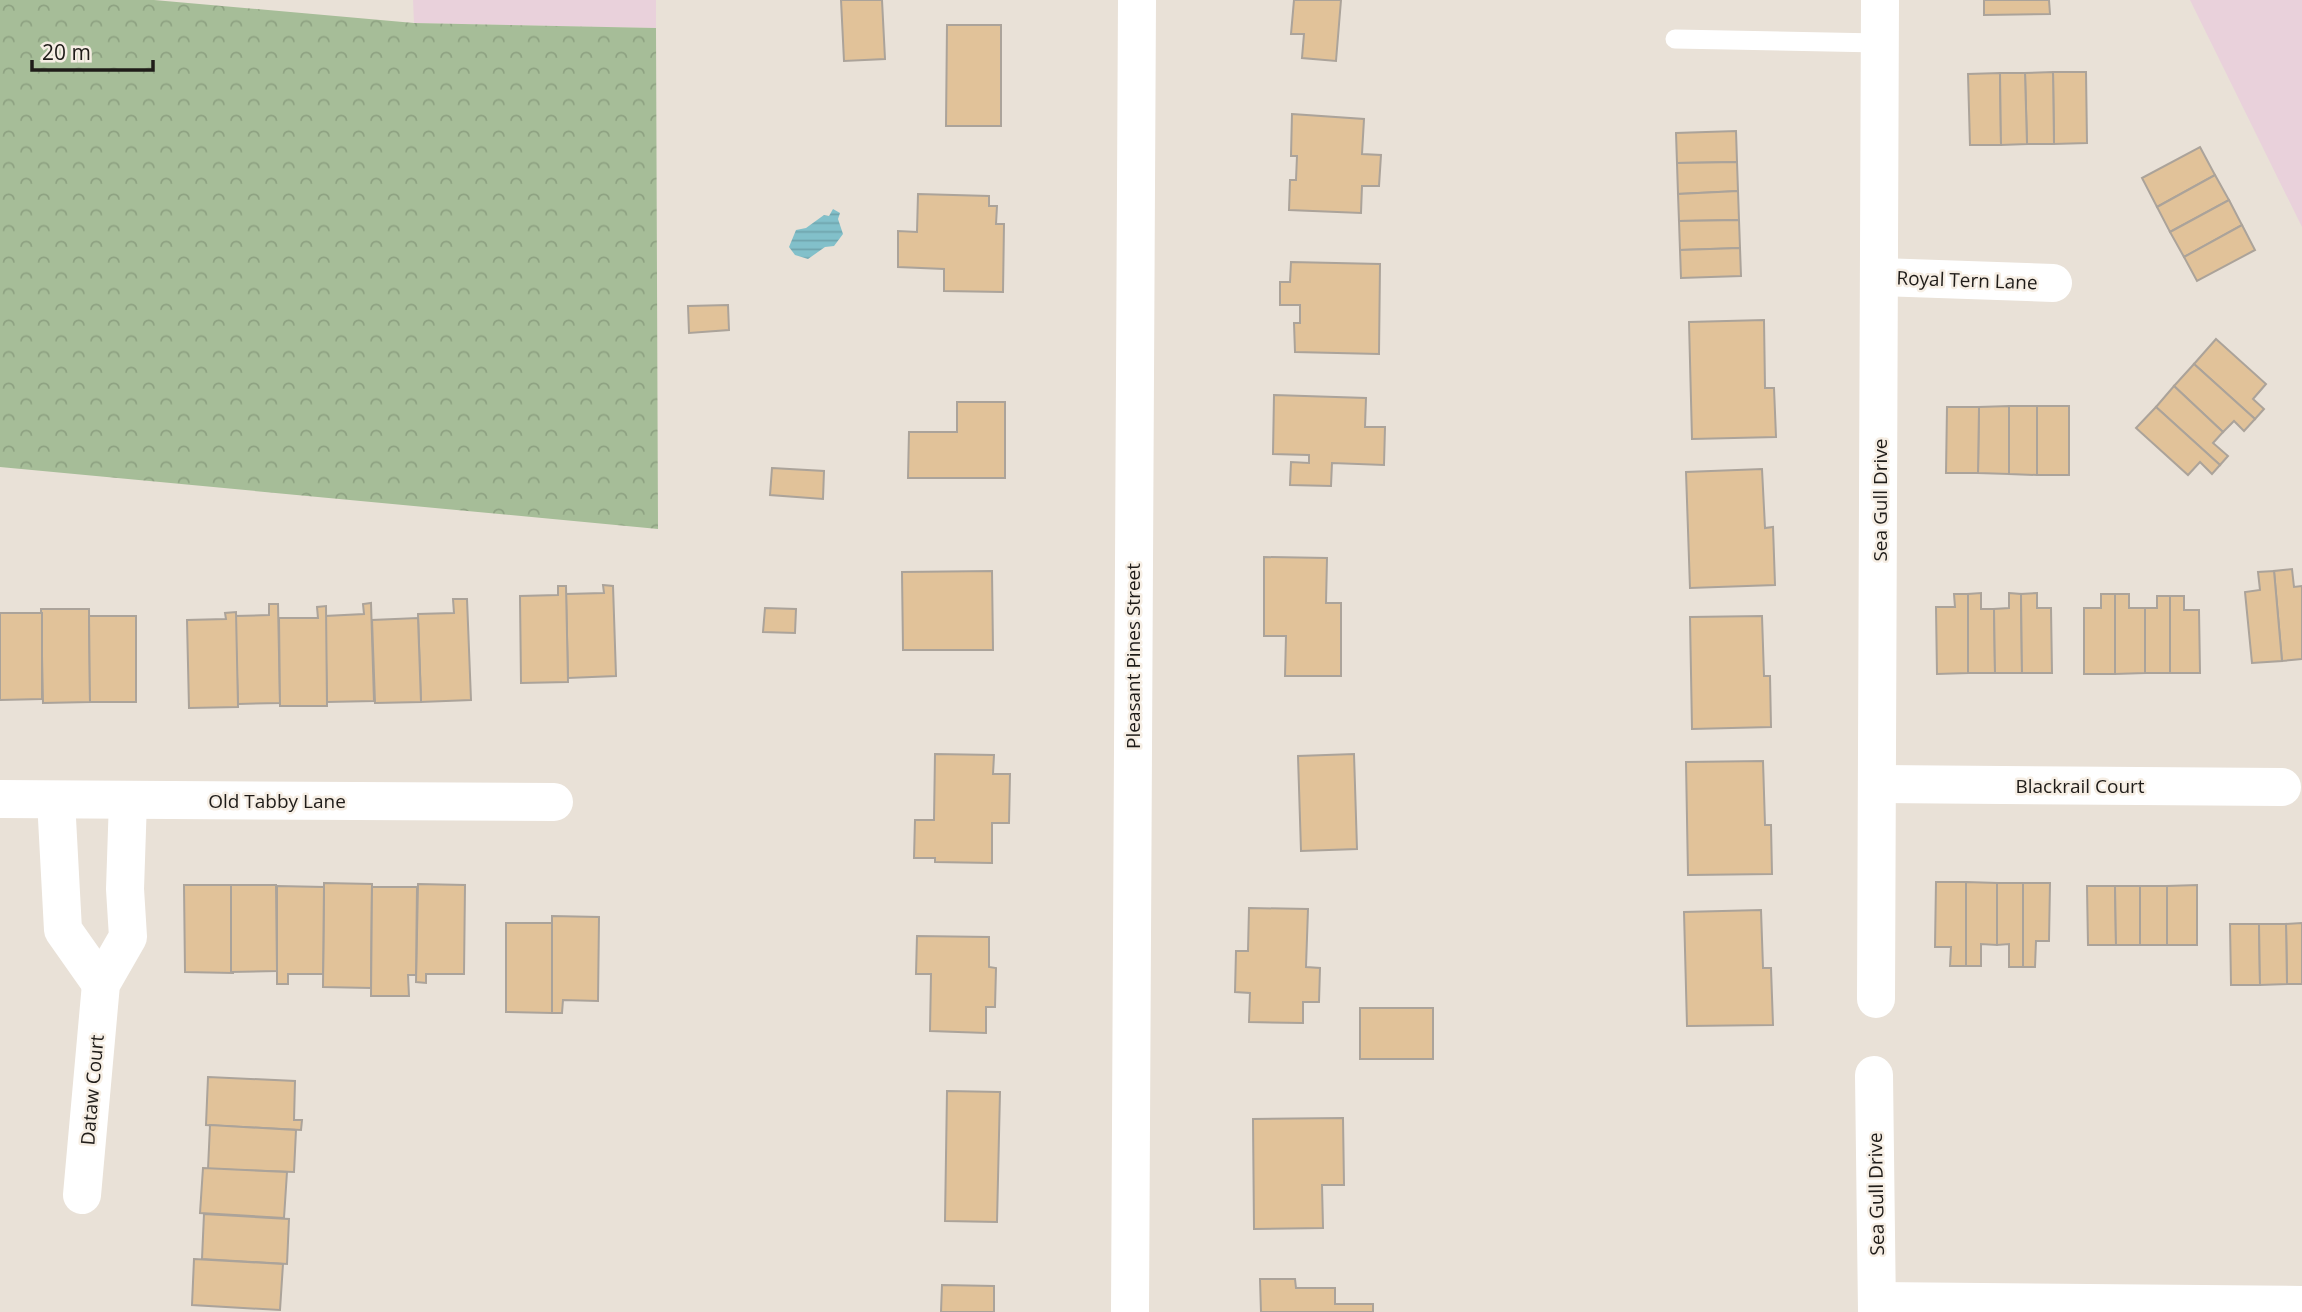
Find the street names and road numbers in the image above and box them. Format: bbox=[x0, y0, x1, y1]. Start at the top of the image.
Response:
street label: Royal Tern Lane bbox=[1896, 265, 2038, 295]
street label: Sea Gull Drive bbox=[1867, 438, 1893, 562]
street label: Pleasant Pines Street bbox=[1120, 563, 1146, 749]
street label: Blackrail Court bbox=[2015, 773, 2145, 799]
street label: Old Tabby Lane bbox=[208, 788, 346, 814]
street label: Dataw Court bbox=[74, 1033, 110, 1146]
street label: Sea Gull Drive bbox=[1862, 1132, 1890, 1256]

